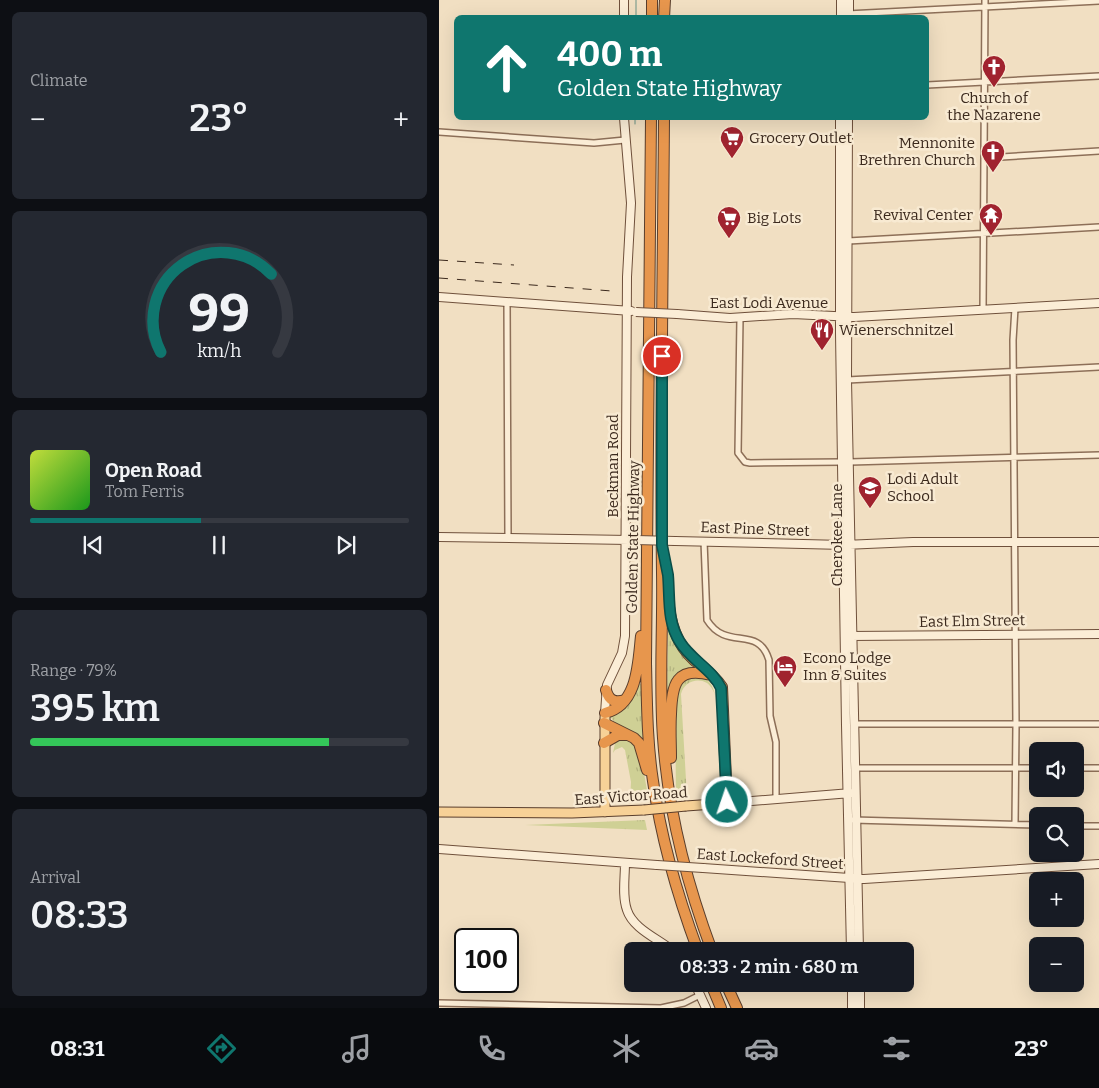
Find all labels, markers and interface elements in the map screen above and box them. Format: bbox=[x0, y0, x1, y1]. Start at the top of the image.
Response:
text: 400 m bbox=[557, 33, 662, 75]
icon: ahead bbox=[474, 35, 539, 100]
church icon: Church of the Nazarene bbox=[981, 54, 1007, 88]
text: Climate bbox=[30, 71, 88, 90]
text: Golden State Highway bbox=[557, 75, 782, 102]
place label: Church of the Nazarene bbox=[947, 89, 1041, 124]
text: 23° bbox=[189, 95, 249, 141]
text: − bbox=[30, 103, 45, 136]
text: + bbox=[393, 103, 409, 136]
supermarket icon: Grocery Outlet bbox=[719, 125, 745, 159]
place label: Grocery Outlet bbox=[749, 129, 852, 147]
place label: Mennonite Brethren Church bbox=[859, 134, 976, 169]
church icon: Mennonite Brethren Church bbox=[980, 139, 1006, 173]
temple icon: Revival Center bbox=[978, 202, 1004, 236]
supermarket icon: Big Lots bbox=[716, 205, 742, 239]
place label: Revival Center bbox=[873, 206, 973, 224]
place label: Big Lots bbox=[747, 209, 801, 227]
text: 99 bbox=[189, 282, 250, 345]
street label: East Lodi Avenue bbox=[710, 294, 828, 312]
restaurant icon: Wienerschnitzel bbox=[809, 317, 835, 351]
place label: Wienerschnitzel bbox=[839, 321, 954, 339]
pin bbox=[641, 335, 683, 377]
text: km/h bbox=[197, 340, 242, 362]
icon: arrive bbox=[648, 342, 676, 370]
street label: Beckman Road bbox=[604, 414, 622, 518]
text: Open Road bbox=[105, 459, 202, 482]
street label: Golden State Highway bbox=[623, 460, 643, 614]
place label: Lodi Adult School bbox=[887, 470, 959, 505]
school or university icon: Lodi Adult School bbox=[857, 475, 883, 509]
text: Tom Ferris bbox=[105, 482, 184, 501]
street label: Cherokee Lane bbox=[828, 483, 846, 587]
street label: East Pine Street bbox=[700, 518, 810, 540]
icon: previous bbox=[79, 531, 107, 559]
icon: pause bbox=[205, 531, 233, 559]
icon: next bbox=[332, 531, 360, 559]
street label: East Elm Street bbox=[919, 611, 1026, 631]
place label: Econo Lodge Inn & Suites bbox=[803, 649, 891, 684]
hotel icon: Econo Lodge Inn & Suites bbox=[772, 654, 798, 688]
text: Range · 79% bbox=[30, 661, 117, 680]
text: 395 km bbox=[30, 685, 160, 731]
map controls bbox=[1029, 742, 1084, 992]
button: sound bbox=[1029, 742, 1084, 797]
position arrow bbox=[700, 775, 752, 827]
street label: East Victor Road bbox=[574, 783, 688, 809]
button: search bbox=[1029, 807, 1084, 862]
street label: East Lockeford Street bbox=[696, 845, 845, 873]
text: Arrival bbox=[30, 868, 81, 887]
button: + bbox=[1029, 872, 1084, 927]
text: 08:33 bbox=[30, 892, 129, 938]
speed limit sign: 100 bbox=[454, 928, 519, 993]
button: − bbox=[1029, 937, 1084, 992]
text: 08:33 · 2 min · 680 m bbox=[680, 955, 858, 978]
icon: directions bbox=[204, 1031, 239, 1066]
icon: music bbox=[339, 1031, 374, 1066]
icon: phone bbox=[474, 1031, 509, 1066]
icon: climate bbox=[609, 1031, 644, 1066]
icon: car bbox=[744, 1031, 779, 1066]
icon: filters bbox=[879, 1031, 914, 1066]
text: 08:31 bbox=[50, 1035, 105, 1062]
text: 23° bbox=[1014, 1035, 1049, 1062]

